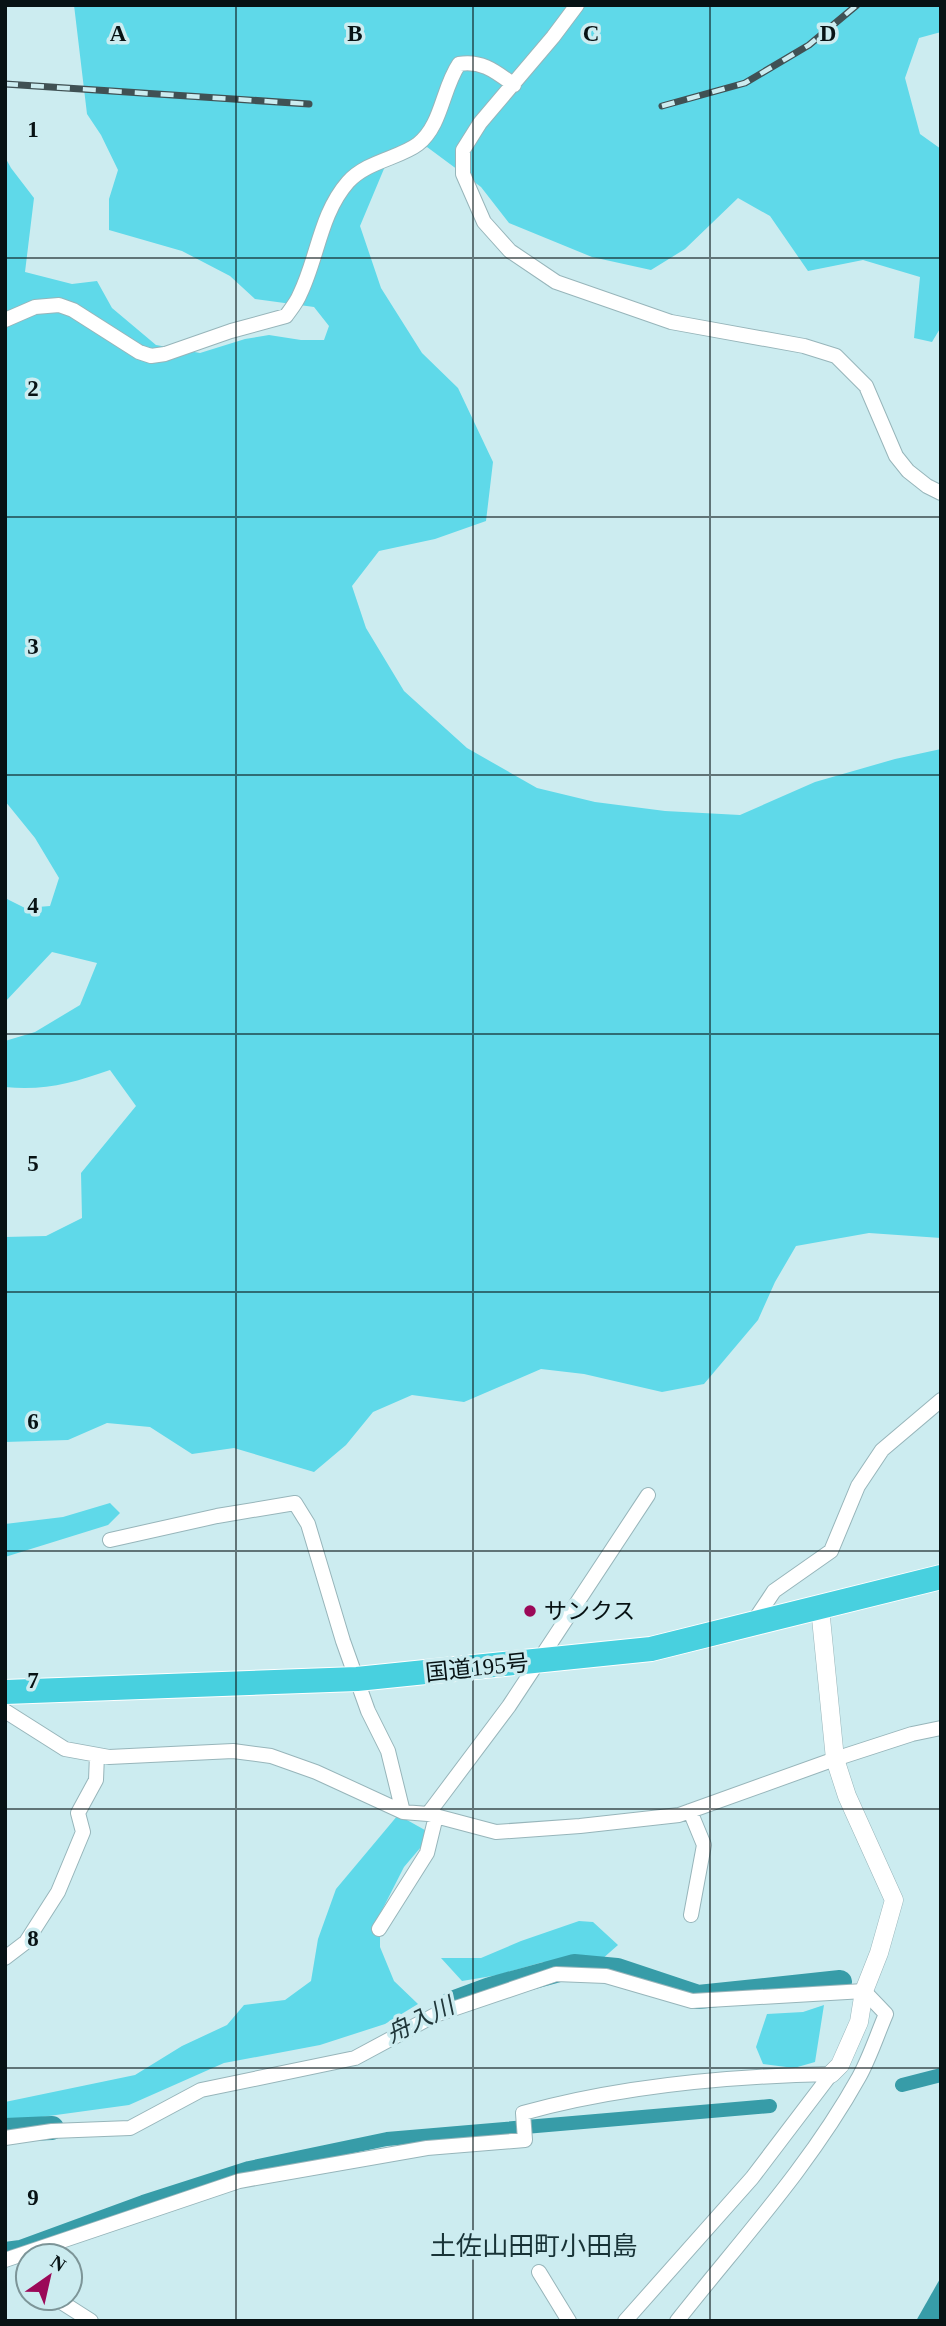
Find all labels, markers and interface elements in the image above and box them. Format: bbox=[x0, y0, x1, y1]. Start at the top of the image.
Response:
text: A bbox=[110, 21, 127, 46]
text: B bbox=[347, 21, 363, 46]
text: C bbox=[583, 21, 599, 46]
text: D bbox=[820, 21, 836, 46]
text: 1 bbox=[27, 117, 39, 142]
text: 2 bbox=[27, 376, 39, 401]
text: 3 bbox=[27, 634, 39, 659]
text: 4 bbox=[27, 893, 39, 918]
text: 5 bbox=[27, 1151, 39, 1176]
text: 6 bbox=[27, 1409, 39, 1434]
place label: サンクス bbox=[544, 1599, 635, 1624]
marker: サンクス bbox=[522, 1603, 538, 1619]
street label: 国道195号 bbox=[424, 1650, 530, 1686]
text: 7 bbox=[27, 1668, 39, 1693]
text: 8 bbox=[27, 1926, 39, 1951]
water label: 舟入川 bbox=[382, 1991, 461, 2047]
text: 9 bbox=[27, 2185, 39, 2210]
district label: 土佐山田町小田島 bbox=[430, 2232, 638, 2261]
north arrow bbox=[14, 2242, 84, 2312]
text: N bbox=[47, 2251, 70, 2276]

